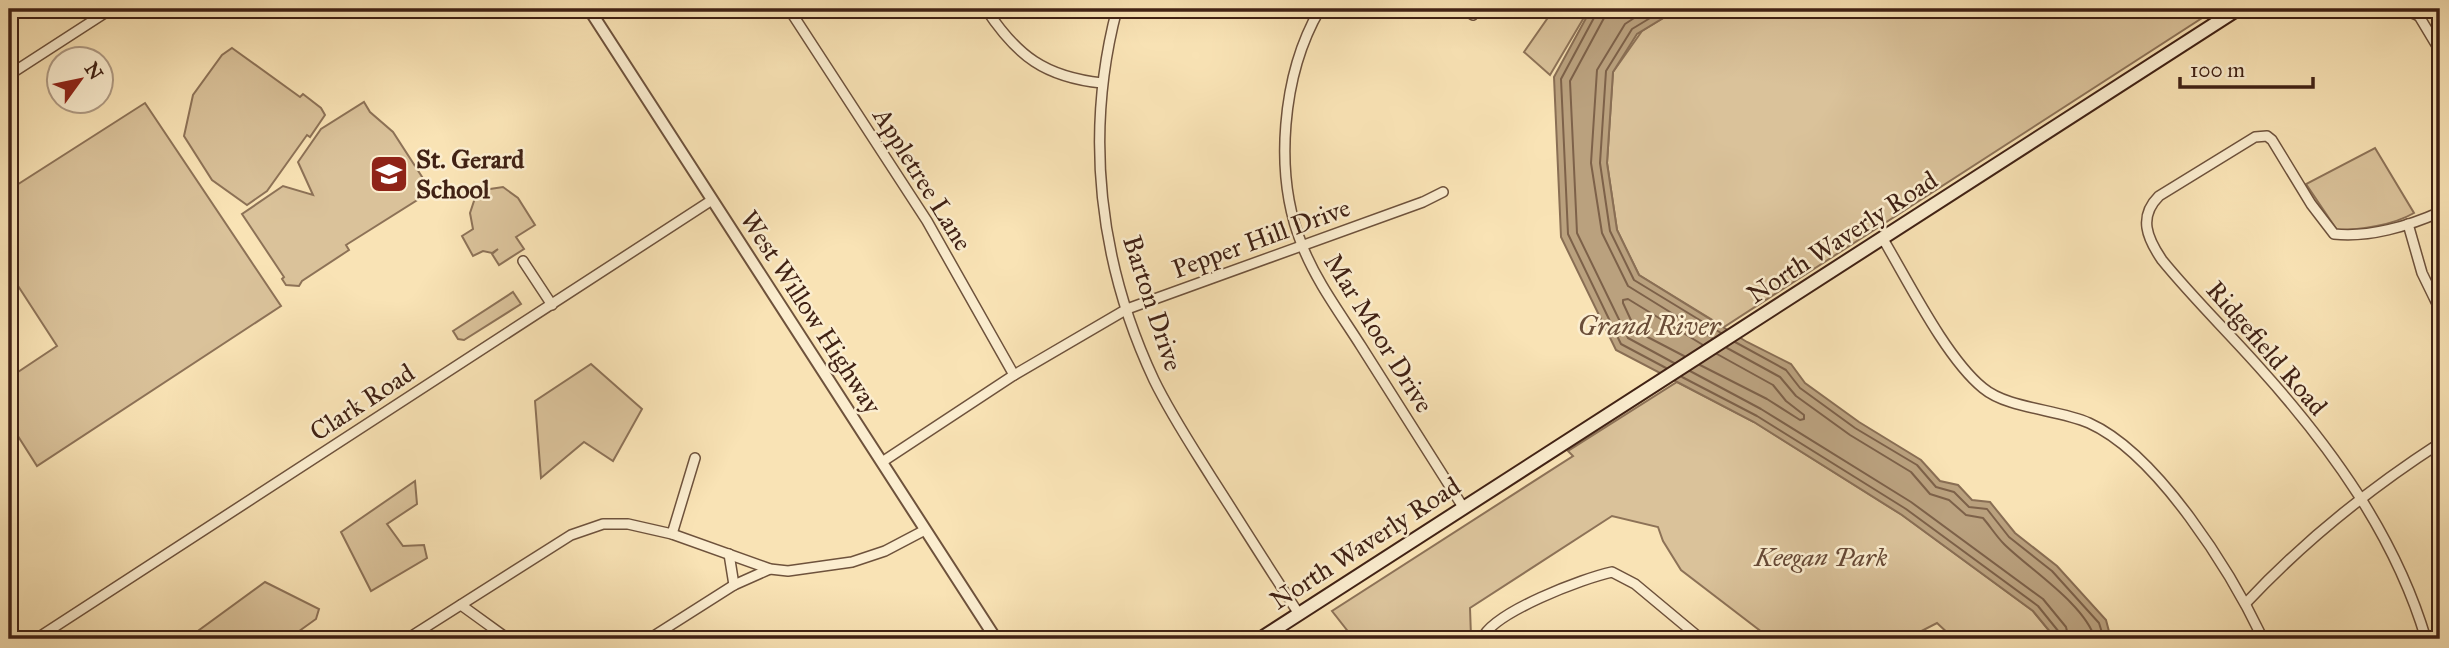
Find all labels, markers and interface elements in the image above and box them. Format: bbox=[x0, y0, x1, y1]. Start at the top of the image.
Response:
north arrow bbox=[46, 46, 116, 116]
scale bar bbox=[2180, 46, 2312, 90]
text: 100 m bbox=[2190, 57, 2245, 83]
text: N bbox=[80, 58, 108, 84]
street label: Appletree Lane bbox=[866, 101, 980, 256]
place label: St. Gerard School bbox=[416, 143, 525, 205]
school or university icon: St. Gerard School bbox=[368, 153, 410, 195]
street label: North Waverly Road bbox=[1741, 164, 1943, 310]
street label: Pepper Hill Drive bbox=[1168, 191, 1354, 285]
street label: West Willow Highway bbox=[733, 204, 889, 420]
street label: Barton Drive bbox=[1116, 231, 1190, 375]
street label: Mar Moor Drive bbox=[1317, 248, 1441, 419]
street label: Ridgefield Road bbox=[2200, 274, 2334, 422]
water label: Grand River bbox=[1578, 308, 1722, 343]
street label: Clark Road bbox=[304, 356, 420, 448]
street label: North Waverly Road bbox=[1264, 470, 1466, 616]
park label: Keegan Park bbox=[1752, 541, 1888, 573]

